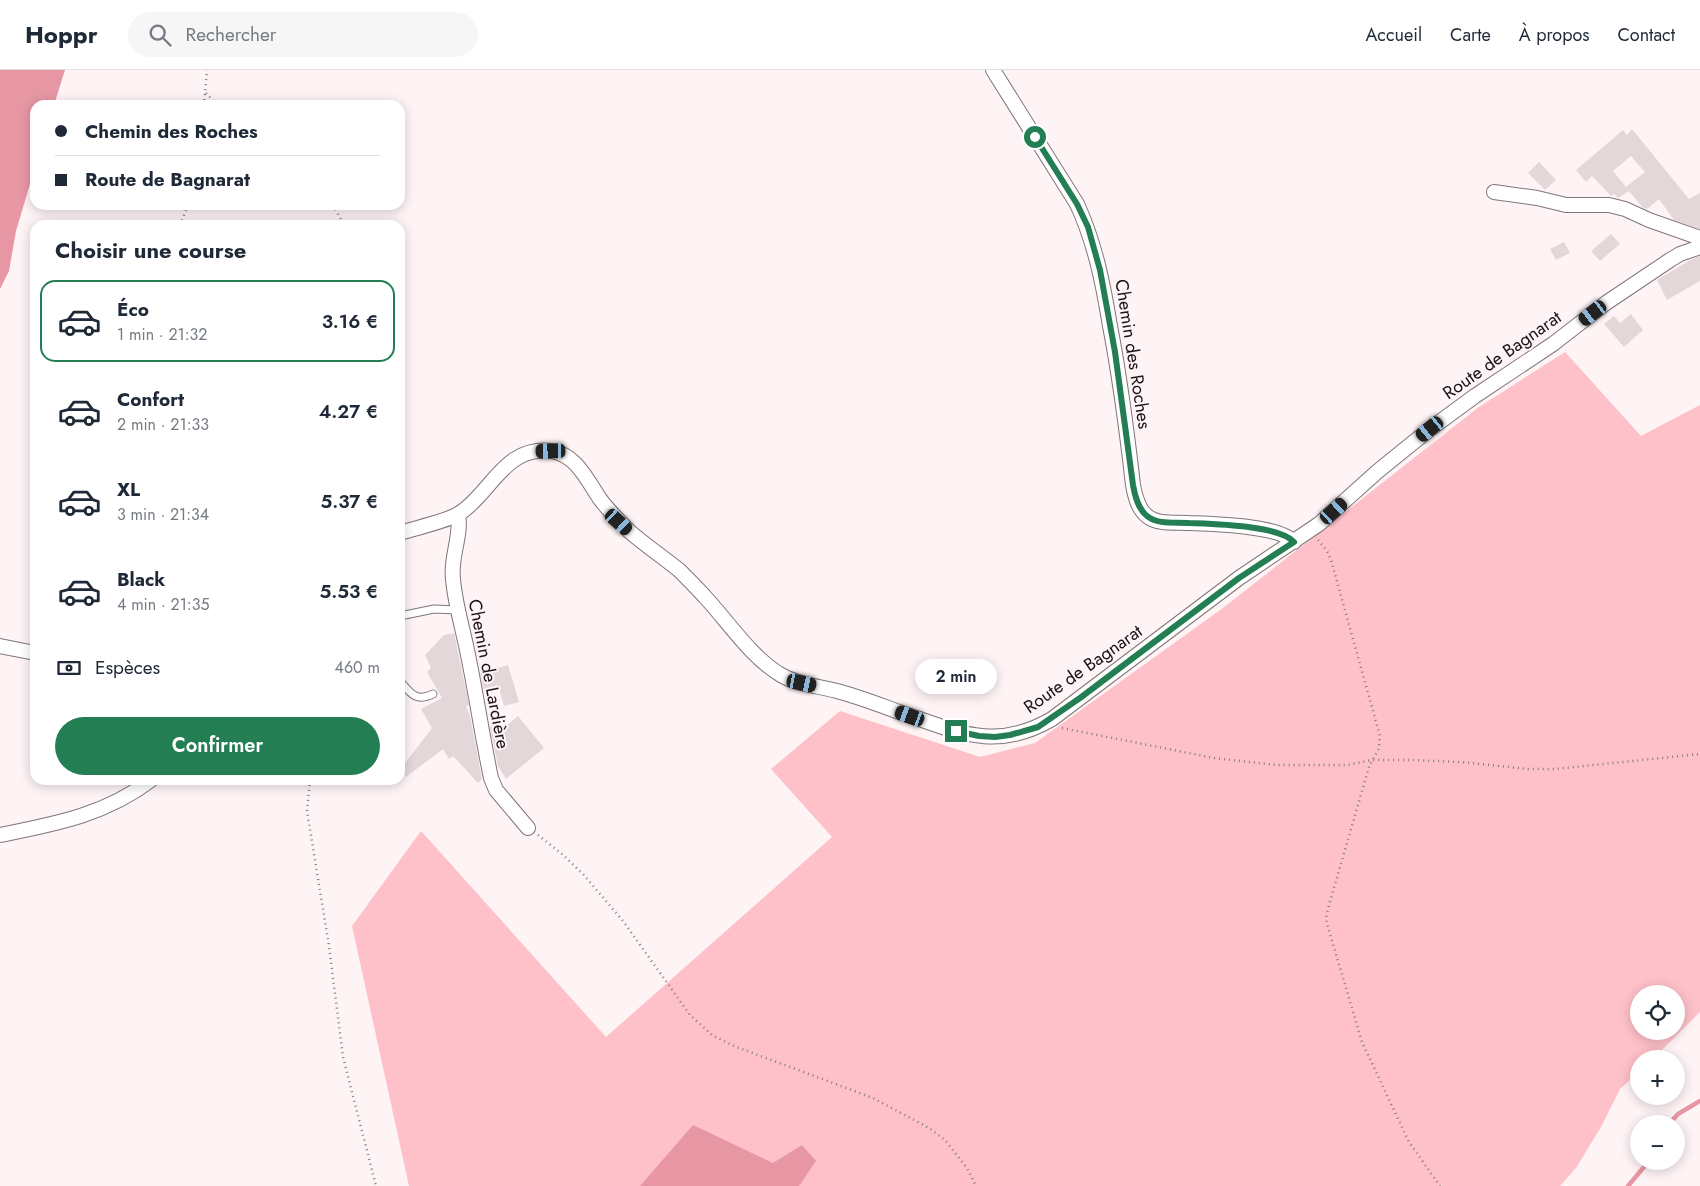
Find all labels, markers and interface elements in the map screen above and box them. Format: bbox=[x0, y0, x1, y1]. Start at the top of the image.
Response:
search box bbox=[128, 12, 478, 57]
text: Hoppr bbox=[25, 17, 98, 52]
icon: search bbox=[146, 21, 174, 49]
text: Rechercher bbox=[186, 21, 276, 48]
text: Accueil bbox=[1365, 22, 1422, 48]
text: Carte bbox=[1450, 22, 1491, 48]
text: À propos bbox=[1519, 22, 1589, 48]
text: Contact bbox=[1617, 22, 1675, 48]
text: Chemin des Roches bbox=[85, 118, 258, 145]
route start bbox=[1024, 126, 1046, 148]
text: Route de Bagnarat bbox=[85, 166, 250, 193]
text: Choisir une course bbox=[55, 234, 246, 266]
street label: Chemin des Roches bbox=[1108, 277, 1158, 431]
text: Éco bbox=[117, 296, 149, 323]
car bbox=[1576, 298, 1609, 328]
icon: car bbox=[57, 299, 102, 344]
street label: Route de Bagnarat bbox=[1437, 304, 1567, 406]
text: 3.16 € bbox=[322, 308, 378, 335]
text: 1 min · 21:32 bbox=[117, 323, 207, 346]
text: Confort bbox=[117, 386, 184, 413]
icon: car bbox=[57, 389, 102, 434]
text: 4.27 € bbox=[319, 398, 378, 425]
text: 2 min · 21:33 bbox=[117, 413, 209, 436]
car bbox=[1413, 414, 1446, 444]
car bbox=[535, 443, 566, 459]
text: XL bbox=[117, 476, 140, 503]
icon: car bbox=[57, 479, 102, 524]
text: 5.37 € bbox=[320, 488, 378, 515]
car bbox=[1317, 495, 1350, 527]
text: 3 min · 21:34 bbox=[117, 503, 209, 526]
car bbox=[602, 506, 635, 538]
text: Black bbox=[117, 566, 165, 593]
icon: car bbox=[57, 569, 102, 614]
text: 5.53 € bbox=[319, 578, 378, 605]
text: 4 min · 21:35 bbox=[117, 593, 209, 616]
street label: Chemin de Lardière bbox=[462, 597, 516, 751]
street label: Route de Bagnarat bbox=[1018, 618, 1148, 720]
icon: cash bbox=[55, 654, 83, 682]
text: Espèces bbox=[95, 654, 160, 681]
text: 460 m bbox=[335, 656, 380, 679]
callout: 2 min bbox=[915, 658, 997, 694]
text: 2 min bbox=[935, 665, 977, 688]
car bbox=[785, 673, 818, 693]
car bbox=[893, 704, 926, 728]
button: Confirmer bbox=[55, 717, 380, 775]
route end bbox=[945, 720, 967, 742]
map controls bbox=[1630, 985, 1685, 1170]
button: locate bbox=[1630, 985, 1685, 1040]
button: + bbox=[1630, 1050, 1685, 1105]
button: − bbox=[1630, 1115, 1685, 1170]

